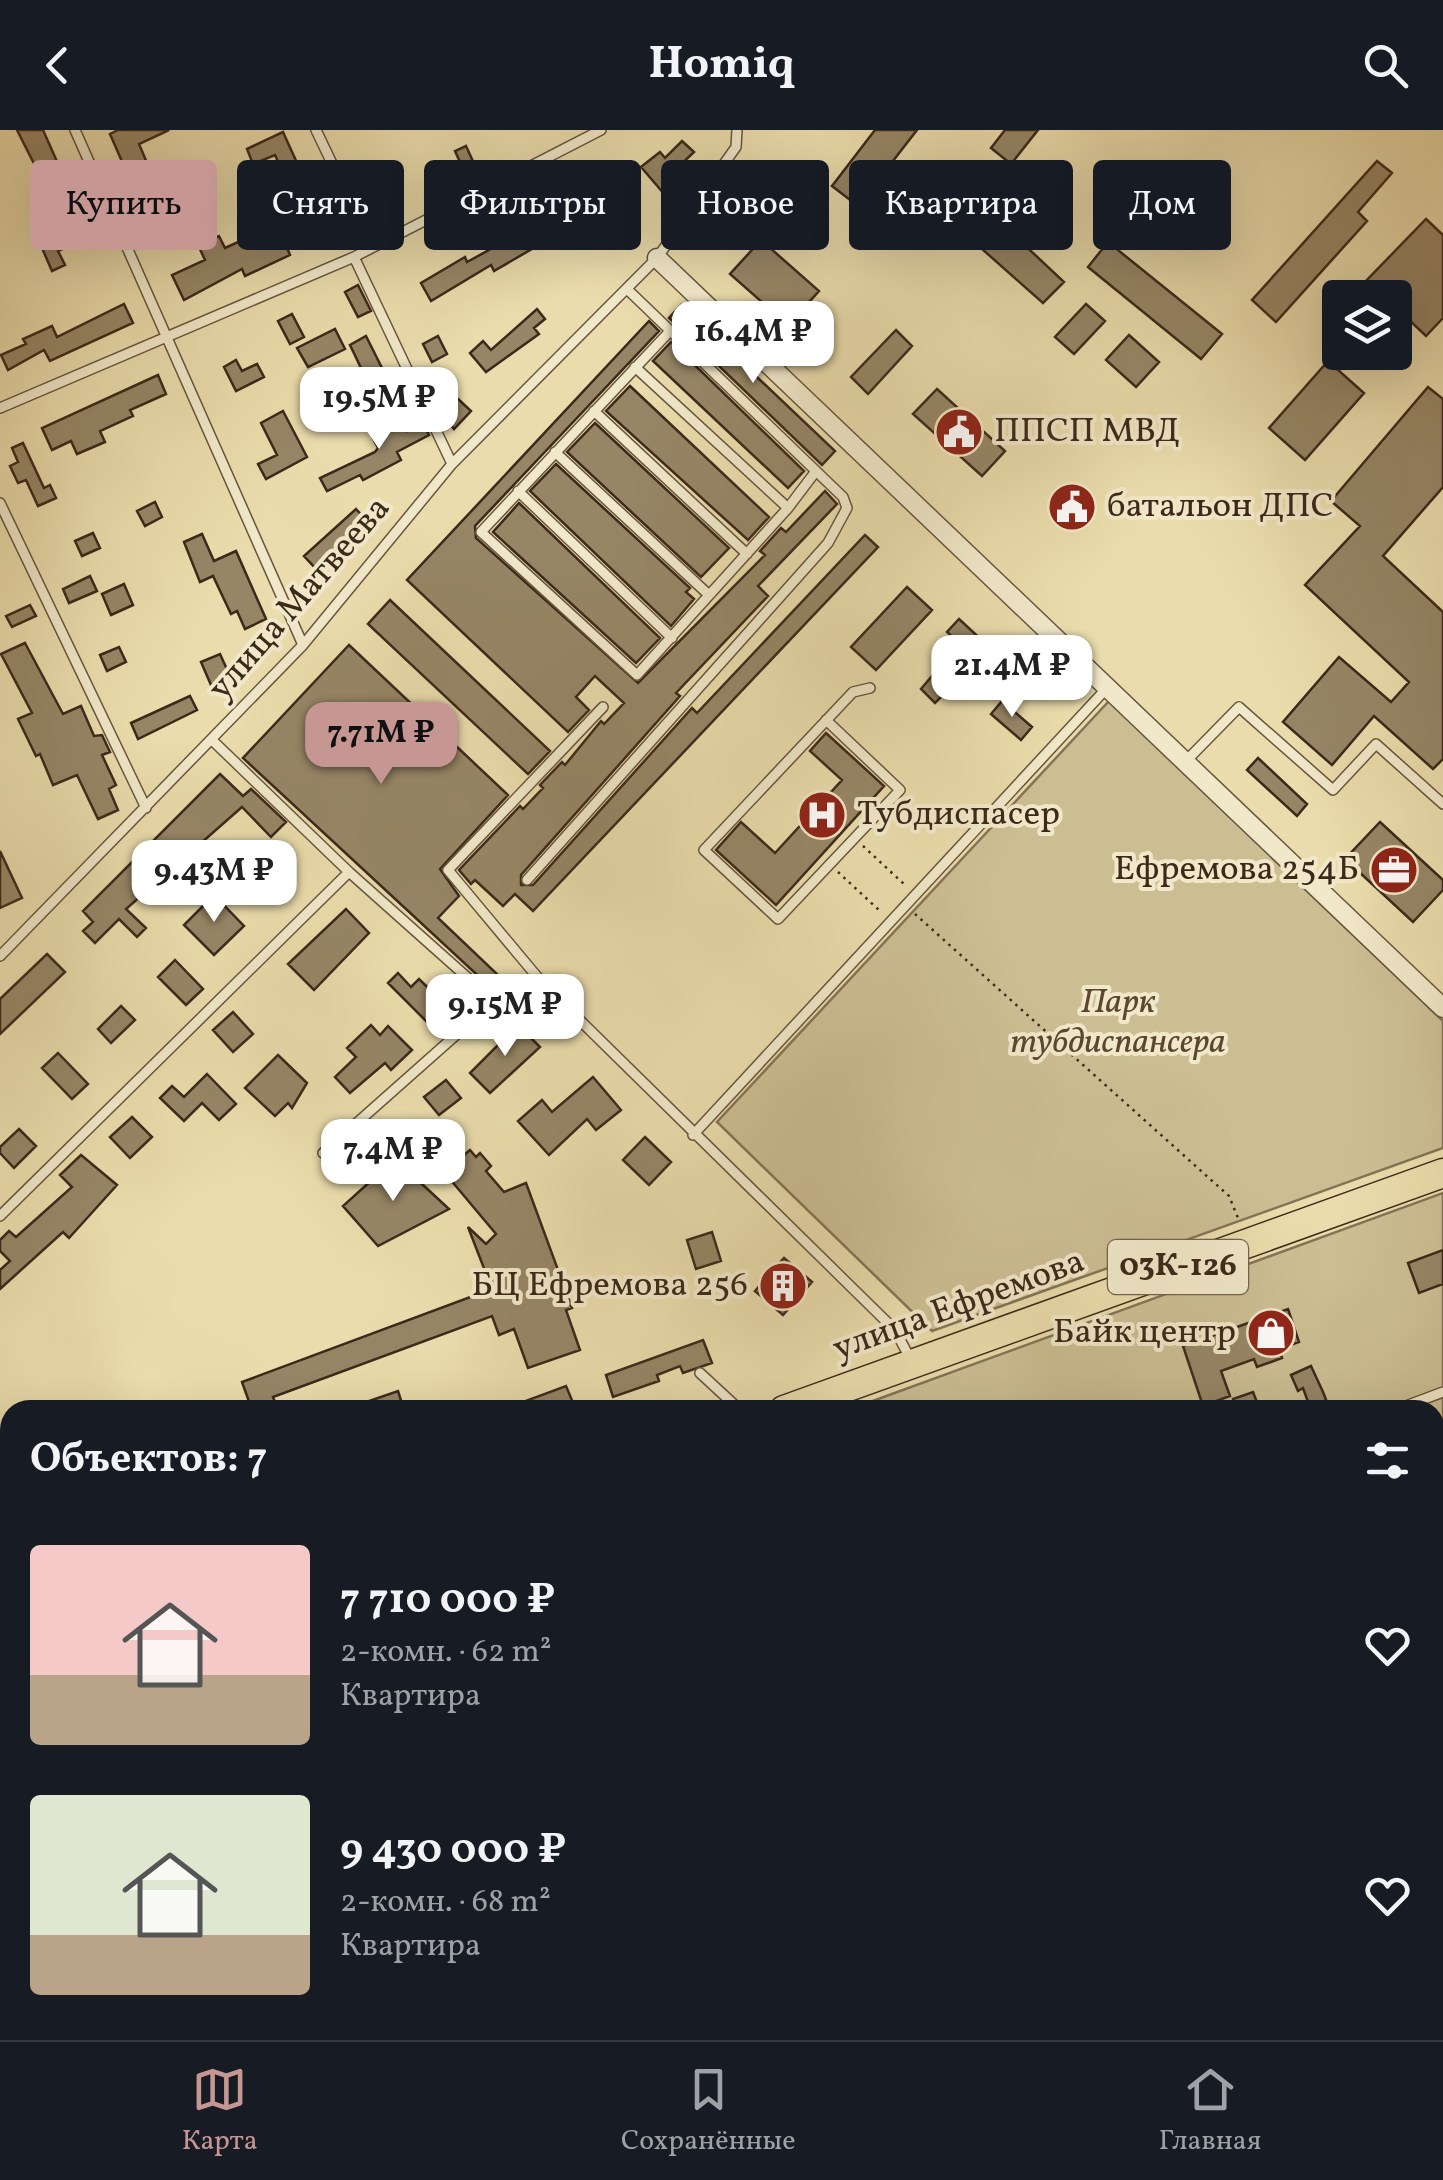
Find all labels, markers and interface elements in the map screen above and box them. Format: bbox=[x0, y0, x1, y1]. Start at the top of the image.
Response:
text: Homiq bbox=[648, 34, 795, 97]
icon: back bbox=[30, 38, 85, 93]
icon: search bbox=[1358, 38, 1413, 93]
chip: Купить bbox=[30, 160, 217, 250]
chip: Снять bbox=[237, 160, 404, 250]
chip: Фильтры bbox=[424, 160, 641, 250]
chip: Новое bbox=[661, 160, 829, 250]
chip: Квартира bbox=[849, 160, 1073, 250]
chip: Дом bbox=[1093, 160, 1231, 250]
map controls bbox=[1322, 280, 1412, 370]
button: layers bbox=[1322, 280, 1412, 370]
pin: 16.4M ₽ bbox=[661, 301, 845, 386]
text: 16.4M ₽ bbox=[694, 311, 812, 355]
pin: 19.5M ₽ bbox=[287, 367, 471, 452]
text: 19.5M ₽ bbox=[322, 377, 436, 421]
public building icon: ППСП МВД bbox=[933, 406, 985, 458]
place label: ППСП МВД bbox=[994, 408, 1180, 456]
public building icon: батальон ДПС bbox=[1046, 481, 1098, 533]
place label: батальон ДПС bbox=[1107, 483, 1334, 531]
street label: улица Матвеева bbox=[198, 486, 402, 712]
pin: 21.4M ₽ bbox=[920, 635, 1104, 720]
text: 21.4M ₽ bbox=[953, 645, 1071, 689]
pin: 7.71M ₽ bbox=[289, 702, 473, 787]
text: 7.71M ₽ bbox=[327, 712, 435, 756]
hospital icon: Тубдиспасер bbox=[796, 789, 848, 841]
place label: Тубдиспасер bbox=[857, 791, 1060, 839]
pin: 9.43M ₽ bbox=[122, 840, 306, 925]
office icon: Ефремова 254Б bbox=[1368, 844, 1420, 896]
place label: Ефремова 254Б bbox=[1114, 846, 1359, 894]
text: 9.43M ₽ bbox=[154, 850, 274, 894]
pin: 9.15M ₽ bbox=[413, 974, 597, 1059]
park label: Парк тубдиспансера bbox=[1010, 979, 1226, 1067]
text: 9.15M ₽ bbox=[448, 984, 562, 1028]
pin: 7.4M ₽ bbox=[312, 1119, 474, 1204]
text: 7.4M ₽ bbox=[343, 1129, 443, 1173]
street label: улица Ефремова bbox=[827, 1238, 1091, 1374]
road number: 03К-126 bbox=[1108, 1240, 1248, 1294]
building icon: БЦ Ефремова 256 bbox=[757, 1260, 809, 1312]
place label: БЦ Ефремова 256 bbox=[472, 1262, 748, 1310]
shop icon: Байк центр bbox=[1245, 1307, 1297, 1359]
place label: Байк центр bbox=[1053, 1309, 1236, 1357]
text: Объектов: 7 bbox=[30, 1431, 267, 1490]
icon: filters bbox=[1360, 1433, 1415, 1488]
text: 7 710 000 ₽ bbox=[340, 1572, 555, 1631]
icon: home bbox=[110, 1585, 230, 1705]
icon: heart bbox=[1360, 1618, 1415, 1673]
text: 2-комн. · 62 m² bbox=[340, 1631, 552, 1675]
text: Квартира bbox=[340, 1675, 481, 1719]
text: 9 430 000 ₽ bbox=[340, 1822, 566, 1881]
icon: home bbox=[110, 1835, 230, 1955]
icon: heart bbox=[1360, 1868, 1415, 1923]
text: 2-комн. · 68 m² bbox=[340, 1881, 551, 1925]
text: Квартира bbox=[340, 1925, 481, 1969]
tab: Карта bbox=[182, 2062, 258, 2161]
tab: Сохранённые bbox=[621, 2062, 796, 2161]
tab: Главная bbox=[1159, 2062, 1261, 2161]

